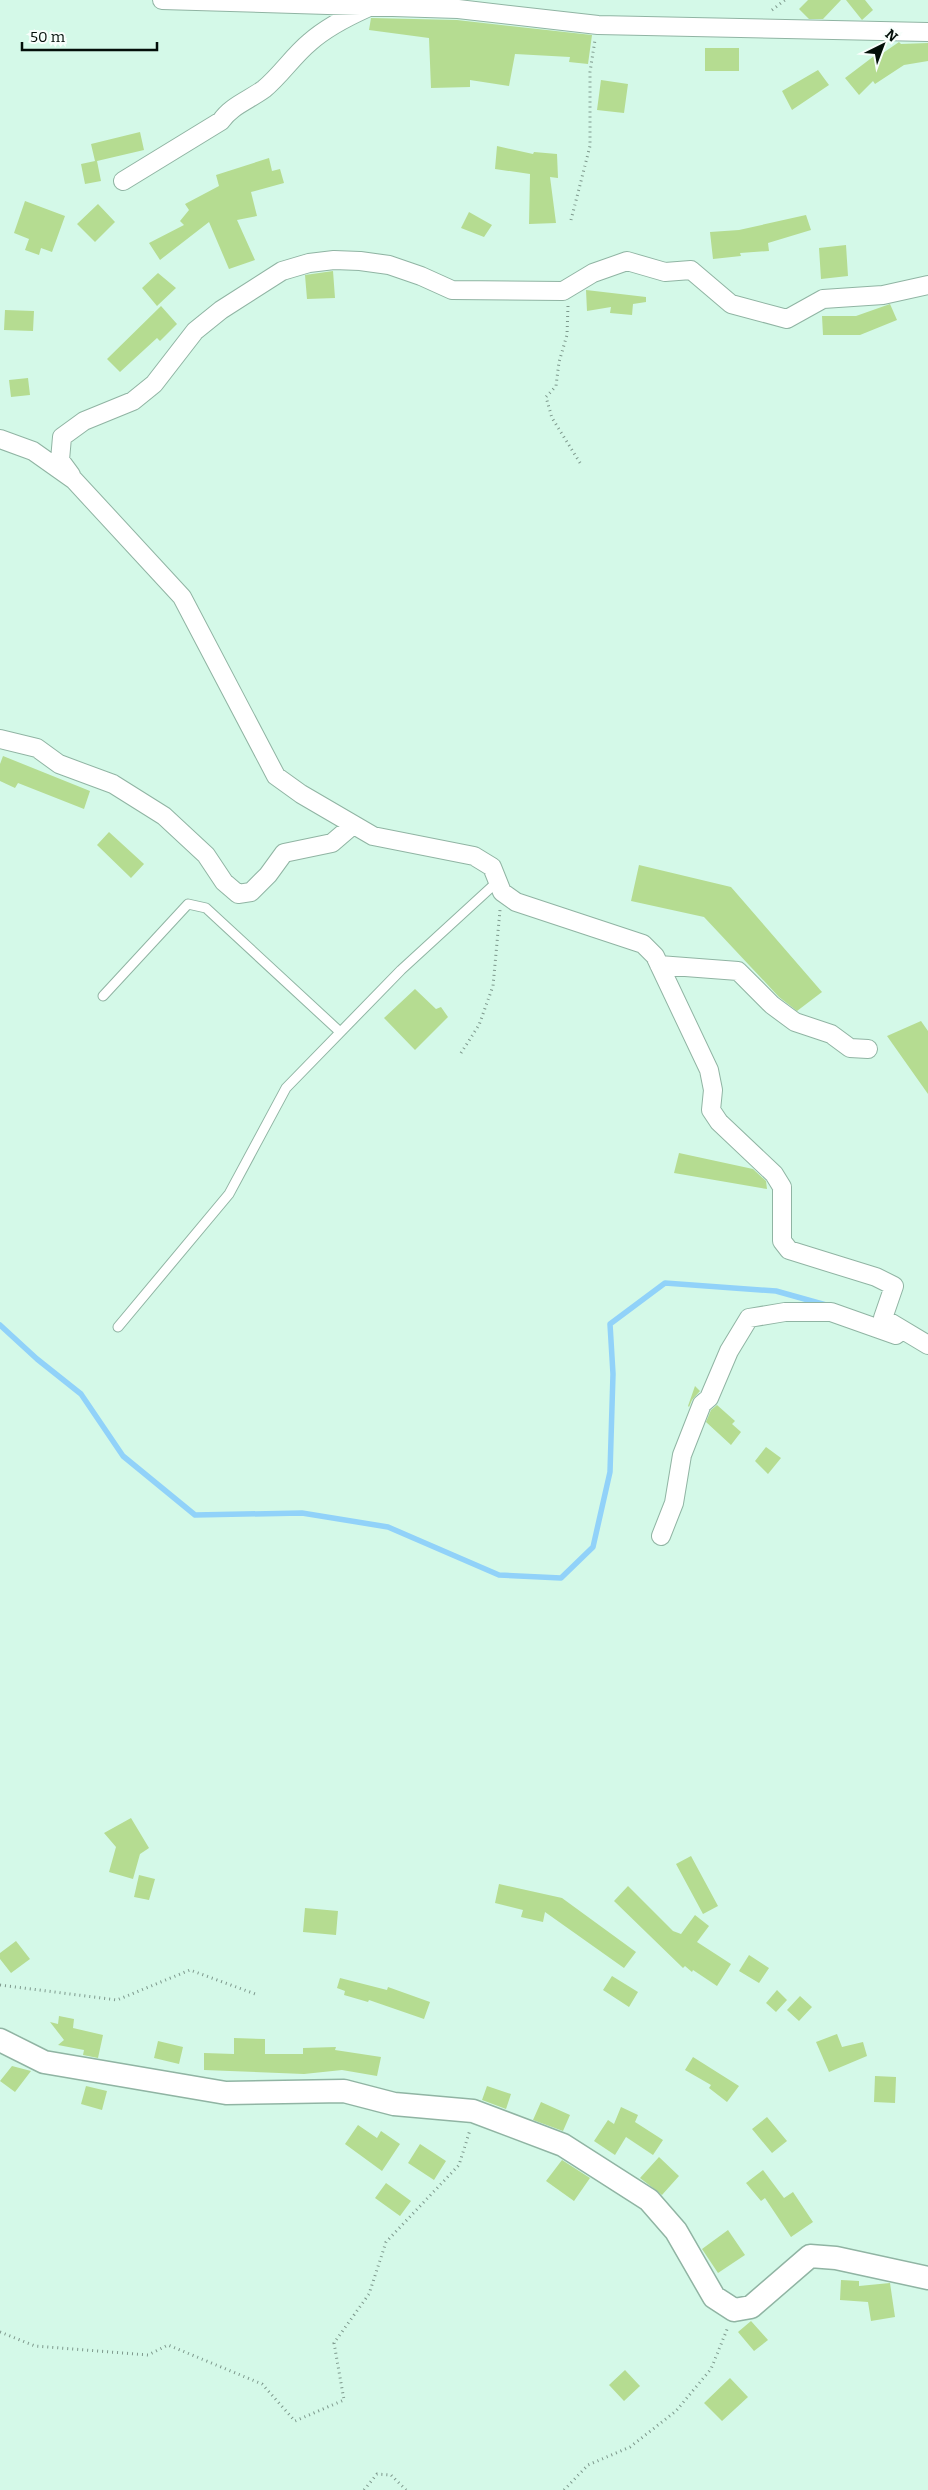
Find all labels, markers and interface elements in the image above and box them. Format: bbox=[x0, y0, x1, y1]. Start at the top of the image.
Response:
scale bar bbox=[22, 20, 158, 52]
north arrow bbox=[858, 20, 908, 70]
text: N bbox=[882, 26, 901, 46]
text: 50 m bbox=[30, 28, 66, 46]

